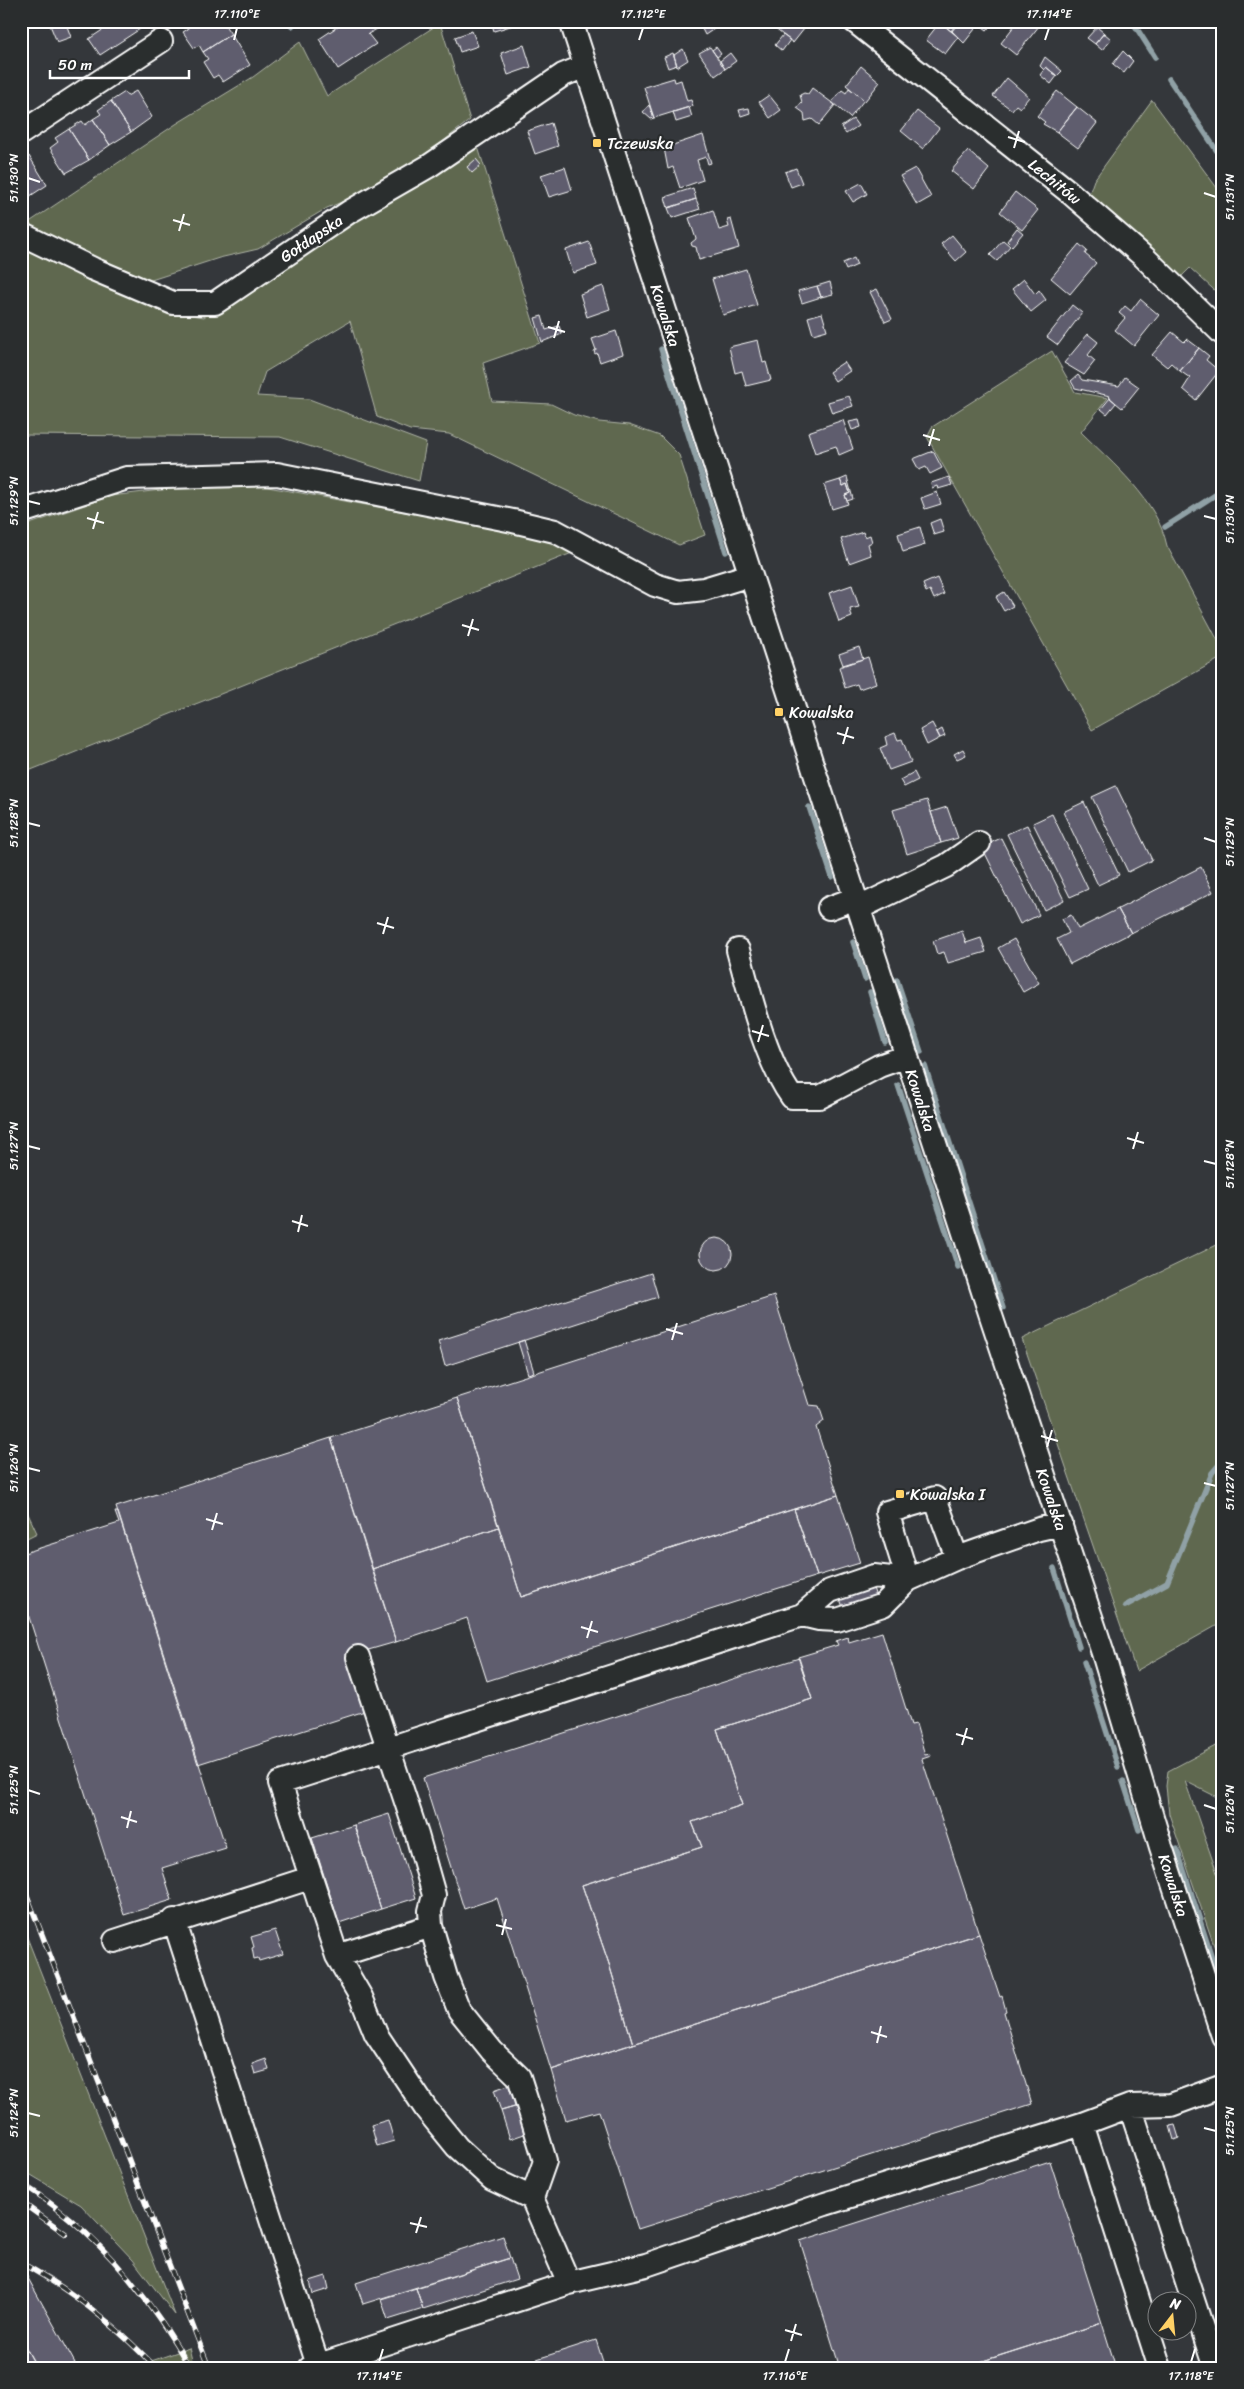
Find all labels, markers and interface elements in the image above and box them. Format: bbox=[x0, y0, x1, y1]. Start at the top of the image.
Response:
text: 17.110°E bbox=[214, 3, 261, 25]
text: 17.112°E bbox=[621, 3, 667, 25]
text: 17.114°E bbox=[1026, 3, 1073, 25]
scale bar bbox=[50, 48, 189, 80]
text: 50 m bbox=[58, 52, 93, 78]
place label: Tczewska bbox=[607, 129, 674, 158]
marker: Tczewska bbox=[591, 137, 603, 149]
street label: Lechitów bbox=[1021, 151, 1089, 213]
text: 51.130°N bbox=[3, 153, 25, 202]
text: 51.131°N bbox=[1219, 173, 1241, 220]
street label: Gołdapska bbox=[274, 206, 349, 270]
street label: Kowalska bbox=[642, 280, 689, 350]
text: 51.129°N bbox=[3, 476, 25, 526]
text: 51.130°N bbox=[1219, 494, 1241, 543]
place label: Kowalska bbox=[789, 698, 854, 727]
marker: Kowalska bbox=[773, 706, 785, 718]
text: 51.128°N bbox=[3, 798, 25, 847]
text: 51.129°N bbox=[1219, 817, 1241, 867]
street label: Kowalska bbox=[897, 1065, 944, 1135]
text: 51.127°N bbox=[3, 1121, 25, 1170]
text: 51.128°N bbox=[1219, 1139, 1241, 1188]
text: 51.126°N bbox=[3, 1443, 25, 1492]
text: 51.127°N bbox=[1219, 1461, 1241, 1510]
street label: Kowalska bbox=[1027, 1464, 1076, 1534]
place label: Kowalska I bbox=[910, 1480, 987, 1509]
marker: Kowalska I bbox=[894, 1488, 906, 1500]
text: 51.125°N bbox=[3, 1765, 25, 1814]
text: 51.126°N bbox=[1219, 1784, 1241, 1833]
street label: Kowalska bbox=[1150, 1850, 1197, 1920]
text: 51.124°N bbox=[3, 2088, 25, 2138]
text: 51.125°N bbox=[1219, 2106, 1241, 2155]
text: N bbox=[1166, 2290, 1184, 2317]
north arrow bbox=[1146, 2292, 1196, 2342]
text: 17.114°E bbox=[356, 2365, 403, 2387]
text: 17.116°E bbox=[763, 2365, 809, 2387]
text: 17.118°E bbox=[1169, 2365, 1215, 2387]

